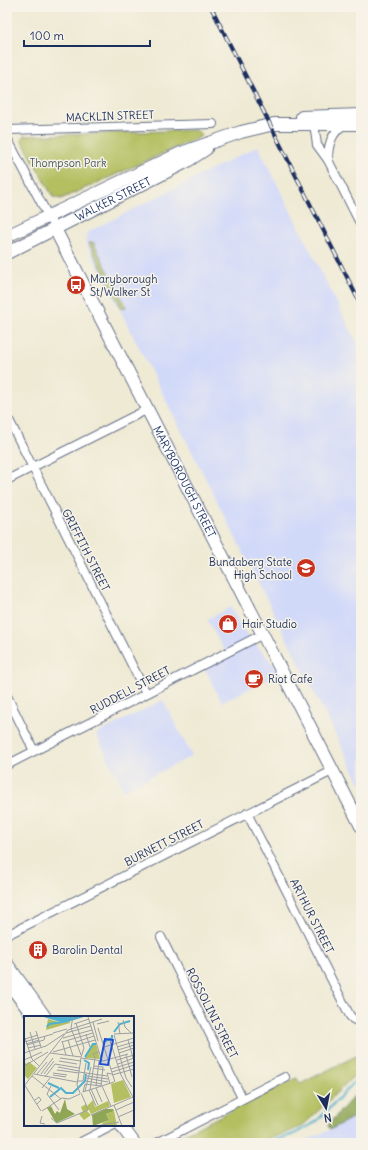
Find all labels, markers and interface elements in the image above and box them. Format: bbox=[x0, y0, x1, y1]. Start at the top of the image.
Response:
scale bar bbox=[24, 22, 150, 48]
text: 100 m bbox=[30, 28, 64, 43]
street label: MACKLIN STREET bbox=[66, 107, 155, 125]
park label: Thompson Park bbox=[29, 156, 107, 170]
street label: WALKER STREET bbox=[73, 174, 154, 224]
place label: Maryborough St/Walker St bbox=[90, 272, 158, 299]
bus stop icon: Maryborough St/Walker St bbox=[65, 274, 87, 296]
street label: MARYBOROUGH STREET bbox=[150, 423, 219, 540]
street label: GRIFFITH STREET bbox=[59, 506, 113, 594]
place label: Bundaberg State High School bbox=[209, 555, 292, 582]
school or university icon: Bundaberg State High School bbox=[295, 557, 317, 579]
shop icon: Hair Studio bbox=[217, 613, 239, 635]
place label: Hair Studio bbox=[242, 617, 297, 631]
street label: RUDDELL STREET bbox=[88, 663, 173, 717]
cafe icon: Riot Cafe bbox=[243, 668, 265, 690]
place label: Riot Cafe bbox=[268, 672, 313, 686]
street label: BURNETT STREET bbox=[122, 817, 206, 869]
street label: ARTHUR STREET bbox=[287, 876, 337, 956]
building icon: Barolin Dental bbox=[27, 939, 49, 961]
place label: Barolin Dental bbox=[52, 943, 122, 957]
street label: ROSSOLINI STREET bbox=[183, 966, 241, 1061]
inset map bbox=[24, 1016, 134, 1126]
north arrow bbox=[306, 1088, 346, 1128]
text: N bbox=[323, 1110, 333, 1125]

